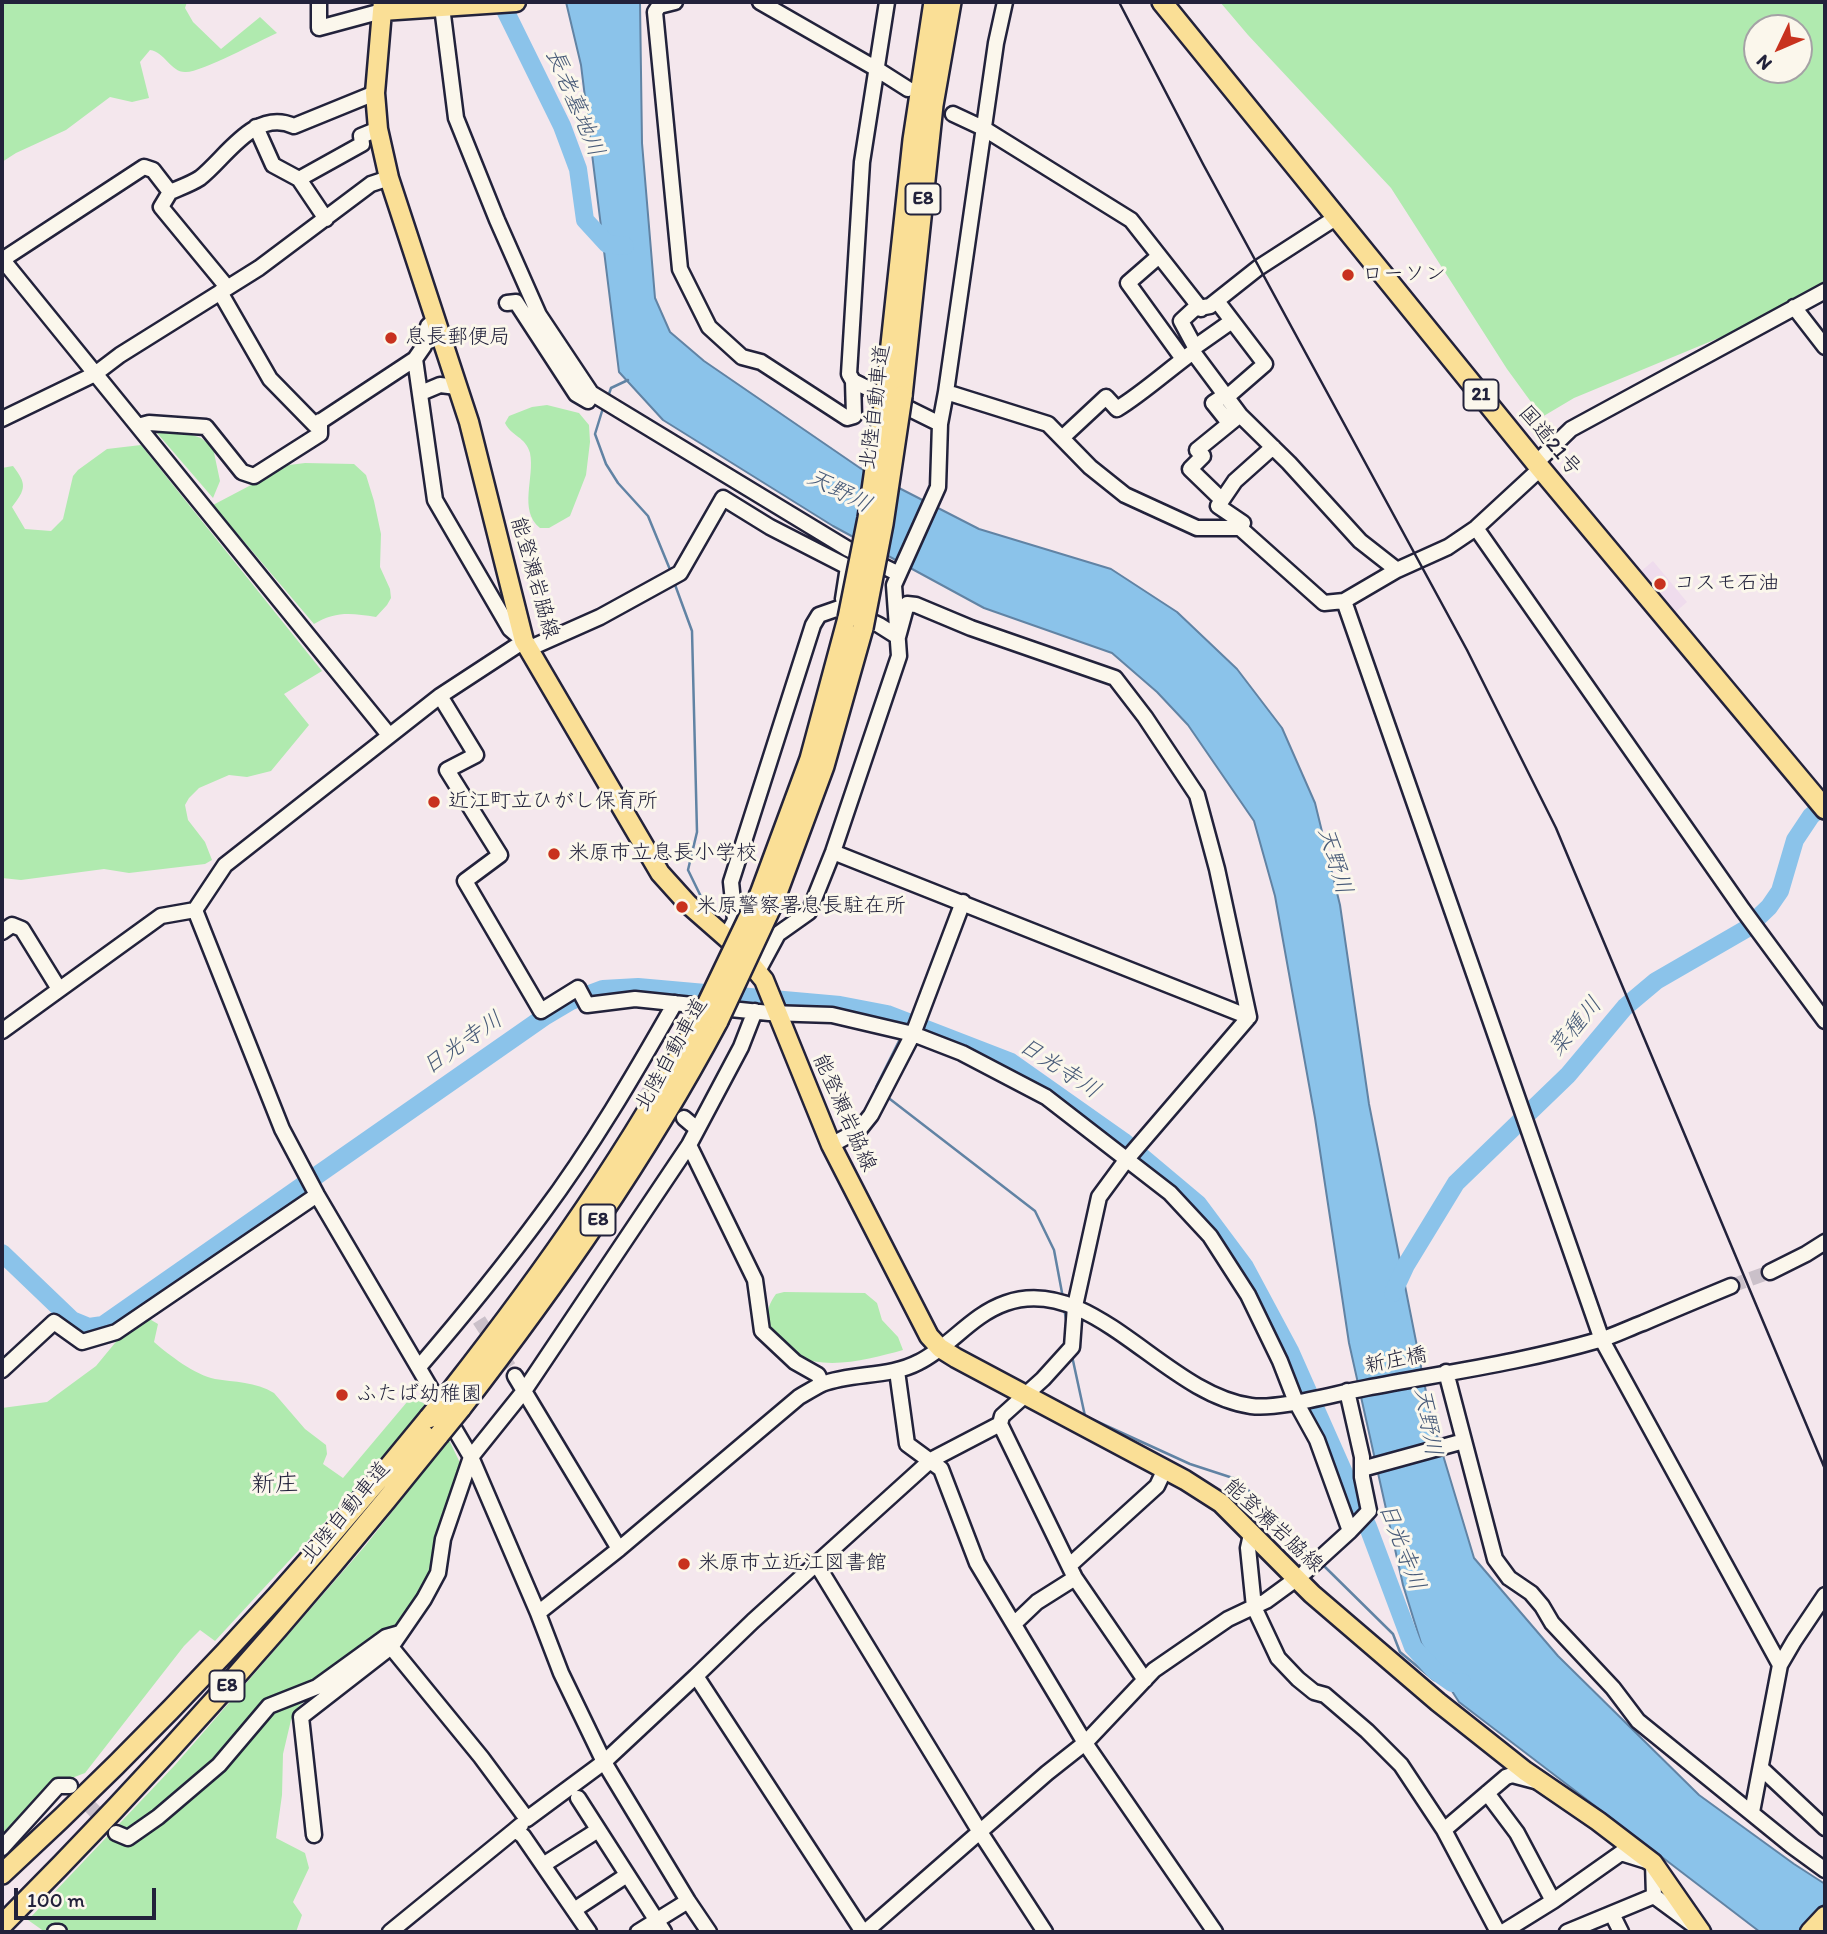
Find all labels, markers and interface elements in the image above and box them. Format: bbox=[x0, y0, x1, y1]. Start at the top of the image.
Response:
north arrow bbox=[1743, 14, 1813, 84]
water label: 長老墓地川 bbox=[539, 45, 609, 161]
text: N bbox=[1751, 50, 1777, 75]
road number: E8 bbox=[906, 183, 940, 214]
place label: ローソン bbox=[1362, 262, 1446, 288]
marker: ローソン bbox=[1340, 267, 1356, 283]
place label: 息長郵便局 bbox=[405, 325, 510, 351]
marker: 息長郵便局 bbox=[383, 330, 399, 346]
street label: 北陸自動車道 bbox=[856, 343, 896, 471]
road number: 21 bbox=[1464, 380, 1498, 410]
street label: 国道21号 bbox=[1512, 401, 1586, 481]
water label: 天野川 bbox=[802, 464, 876, 520]
street label: 能登瀬岩脇線 bbox=[505, 514, 563, 642]
place label: コスモ石油 bbox=[1674, 571, 1779, 597]
marker: コスモ石油 bbox=[1652, 576, 1668, 592]
place label: 近江町立ひがし保育所 bbox=[448, 789, 658, 815]
marker: 近江町立ひがし保育所 bbox=[426, 794, 442, 810]
water label: 天野川 bbox=[1311, 824, 1357, 898]
place label: 米原市立息長小学校 bbox=[568, 841, 757, 867]
marker: 米原市立息長小学校 bbox=[546, 846, 562, 862]
place label: 米原警察署息長駐在所 bbox=[696, 894, 906, 920]
marker: 米原警察署息長駐在所 bbox=[674, 899, 690, 915]
water label: 菜種川 bbox=[1543, 992, 1609, 1062]
street label: 北陸自動車道 bbox=[630, 994, 714, 1116]
water label: 日光寺川 bbox=[417, 1006, 509, 1082]
water label: 日光寺川 bbox=[1013, 1032, 1105, 1106]
street label: 能登瀬岩脇線 bbox=[807, 1050, 881, 1176]
road number: E8 bbox=[580, 1204, 616, 1236]
street label: 新庄橋 bbox=[1363, 1343, 1429, 1379]
place label: ふたば幼稚園 bbox=[356, 1382, 482, 1408]
water label: 天野川 bbox=[1407, 1386, 1447, 1458]
marker: ふたば幼稚園 bbox=[334, 1387, 350, 1403]
street label: 北陸自動車道 bbox=[296, 1457, 396, 1569]
district label: 新庄 bbox=[251, 1471, 299, 1499]
street label: 能登瀬岩脇線 bbox=[1218, 1474, 1328, 1578]
water label: 日光寺川 bbox=[1372, 1499, 1430, 1595]
place label: 米原市立近江図書館 bbox=[698, 1551, 887, 1577]
marker: 米原市立近江図書館 bbox=[676, 1556, 692, 1572]
road number: E8 bbox=[210, 1670, 244, 1702]
scale bar bbox=[18, 1874, 159, 1918]
text: 100 m bbox=[27, 1887, 85, 1912]

